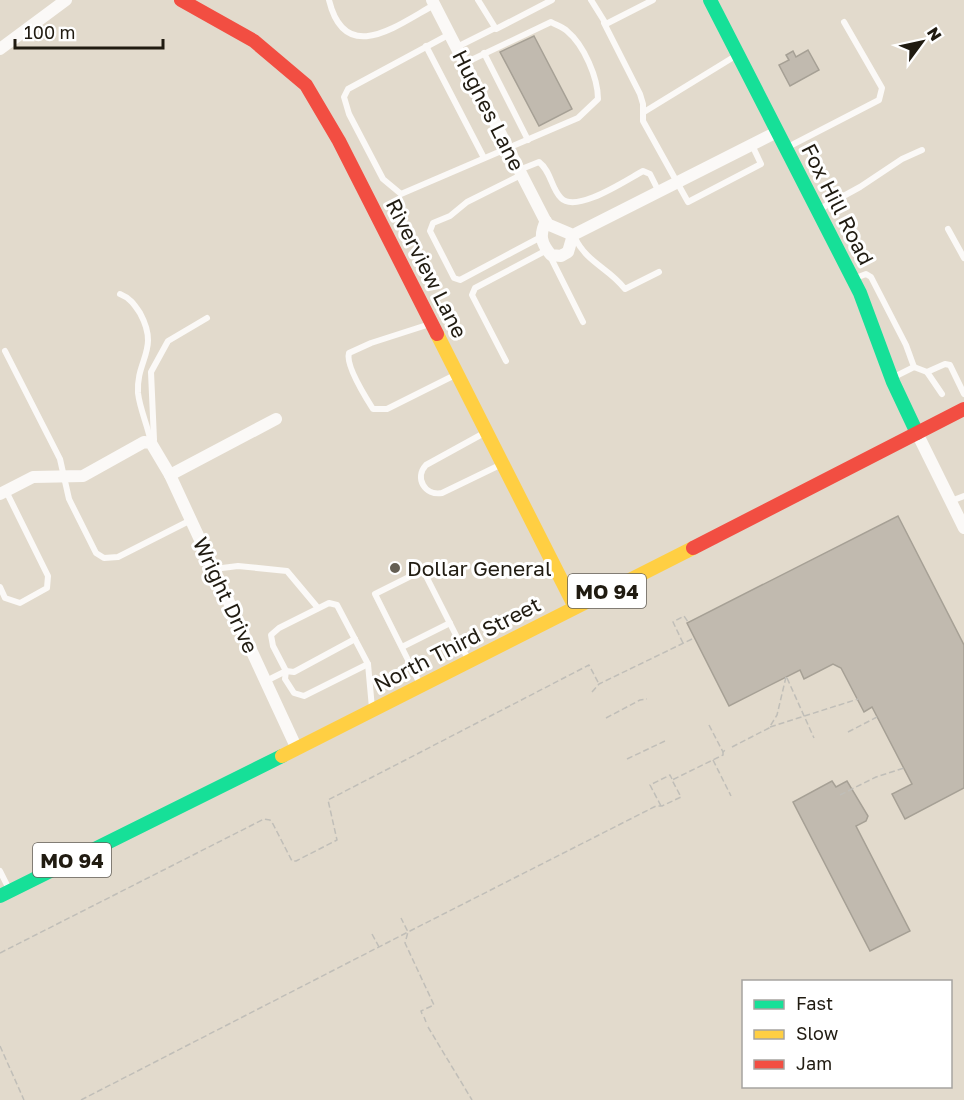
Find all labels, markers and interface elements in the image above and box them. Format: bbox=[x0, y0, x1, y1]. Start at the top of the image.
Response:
scale bar bbox=[15, 12, 164, 50]
north arrow bbox=[892, 12, 952, 72]
text: 100 m bbox=[24, 21, 75, 43]
text: N bbox=[923, 23, 946, 44]
street label: Hughes Lane bbox=[447, 45, 531, 175]
street label: Fox Hill Road bbox=[796, 139, 880, 269]
street label: Riverview Lane bbox=[381, 194, 473, 342]
street label: Wright Drive bbox=[188, 533, 264, 657]
place label: Dollar General bbox=[407, 555, 552, 581]
marker: Dollar General bbox=[388, 561, 402, 575]
road number: MO 94 bbox=[568, 574, 646, 608]
street label: North Third Street bbox=[369, 591, 545, 697]
road number: MO 94 bbox=[33, 843, 111, 877]
legend bbox=[742, 980, 952, 1088]
text: Fast bbox=[796, 992, 833, 1014]
text: Slow bbox=[796, 1022, 839, 1044]
text: Jam bbox=[796, 1052, 832, 1074]

